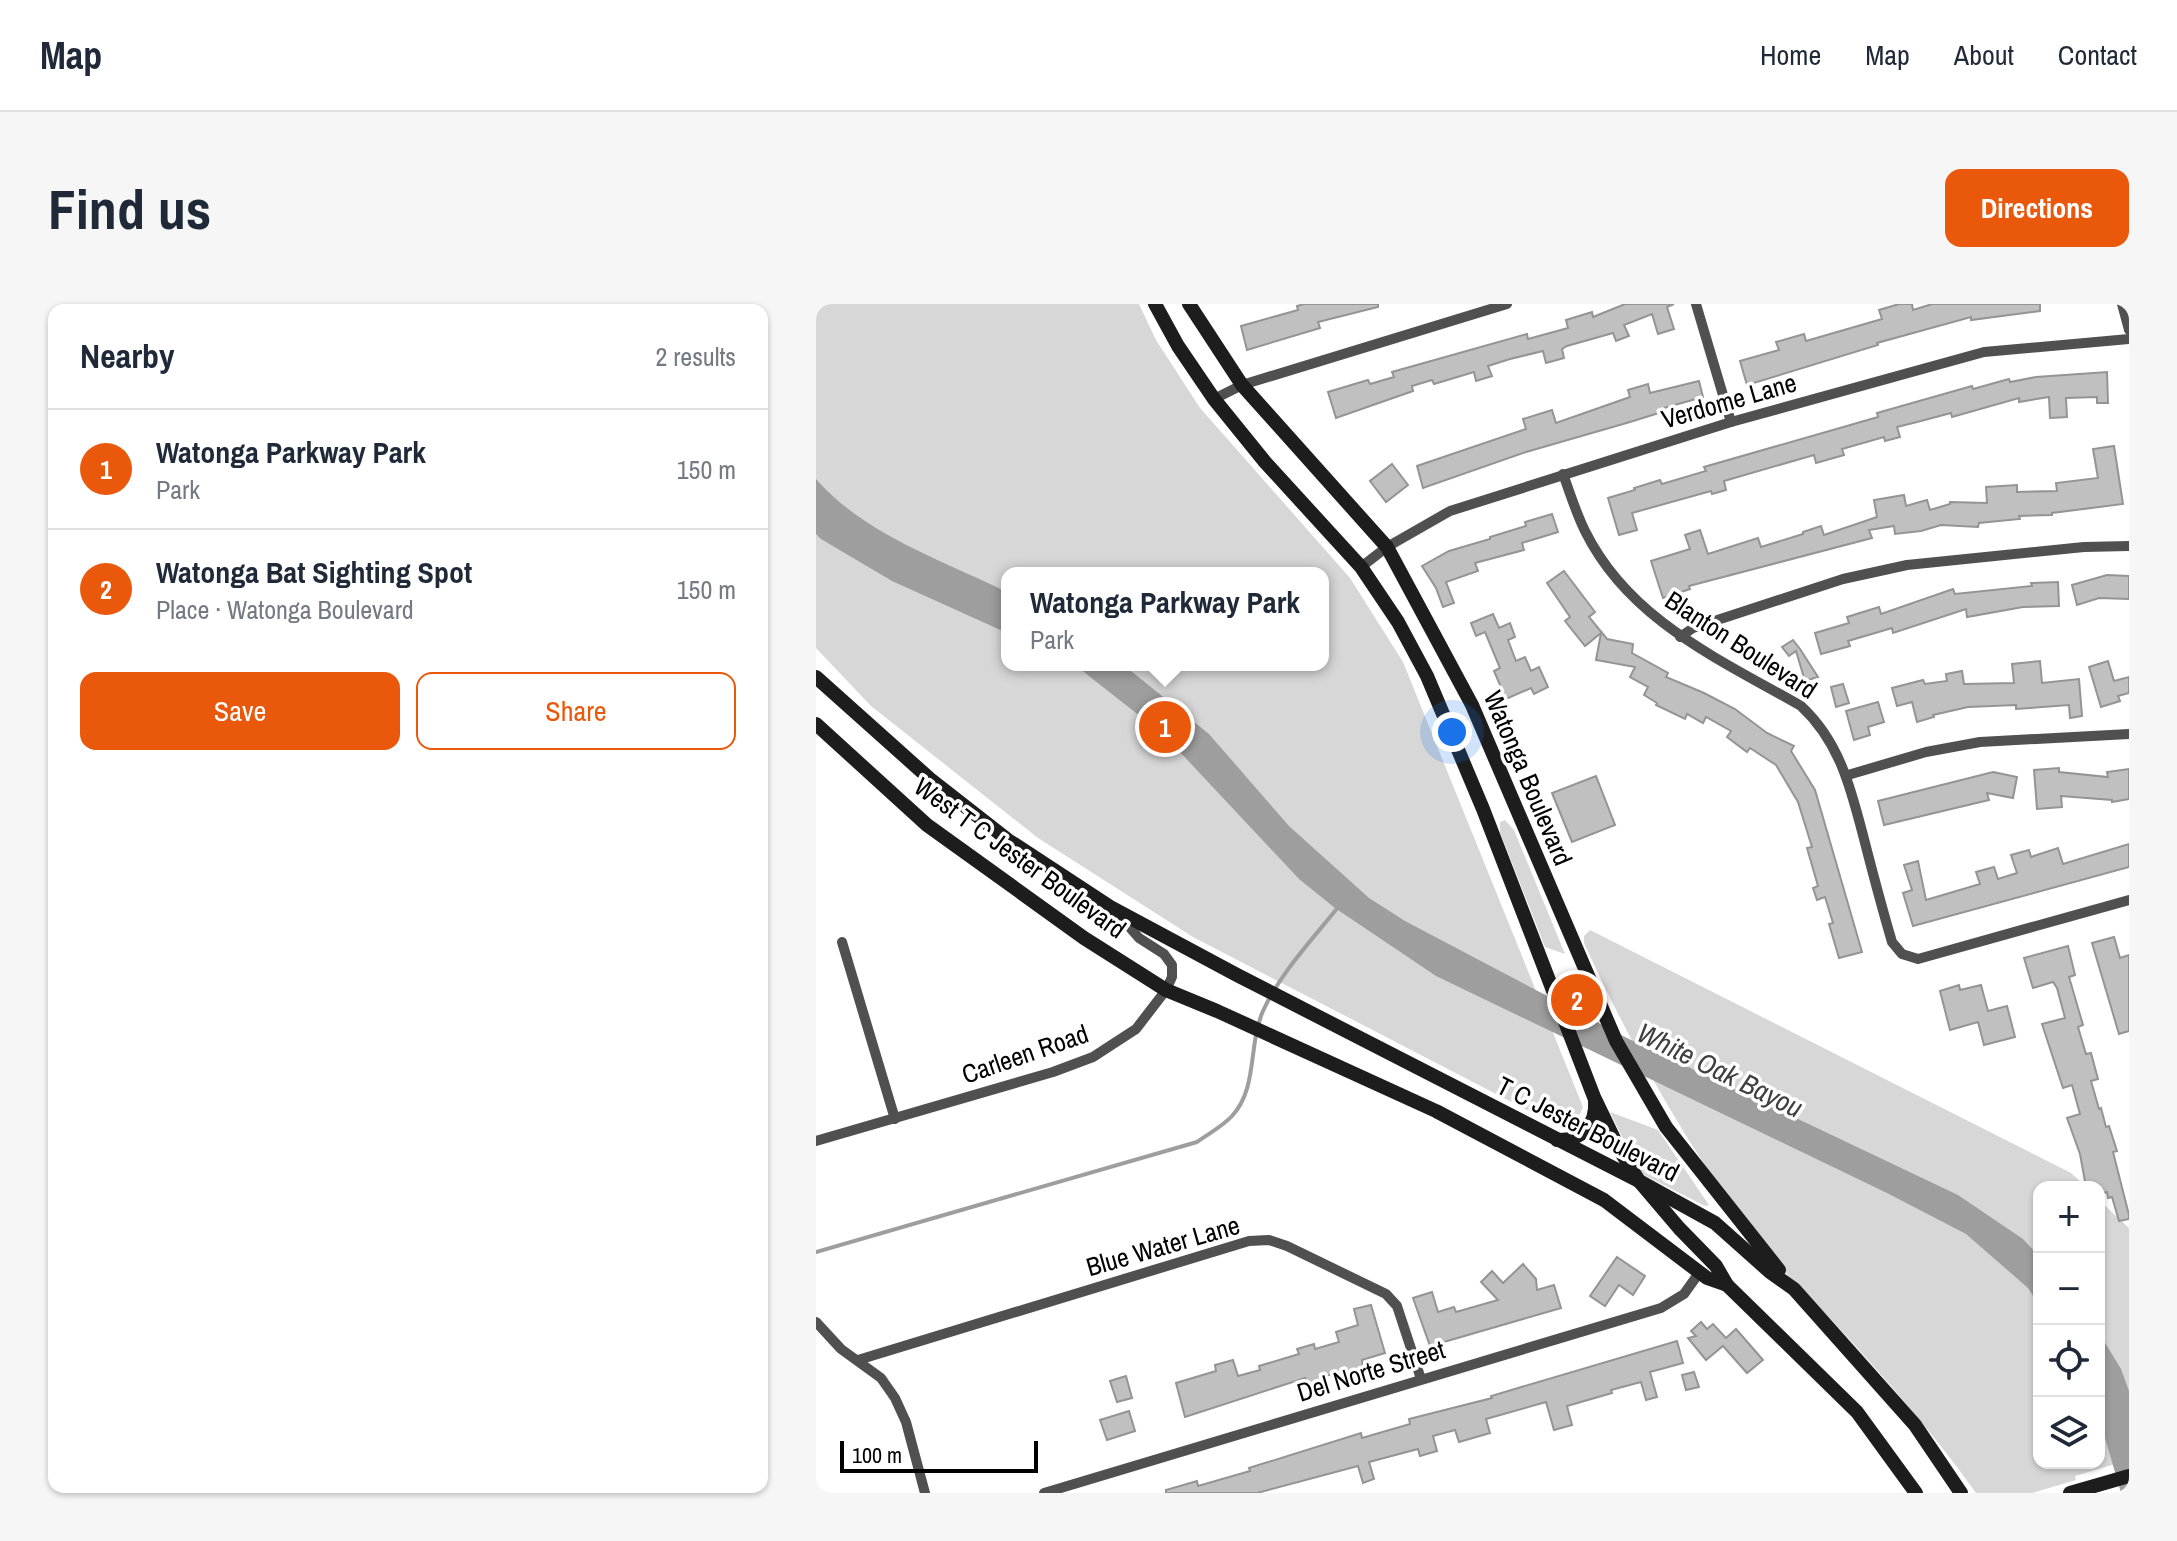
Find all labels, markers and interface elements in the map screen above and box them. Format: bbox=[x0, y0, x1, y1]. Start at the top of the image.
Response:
text: Map bbox=[40, 30, 102, 81]
text: Home bbox=[1760, 36, 1821, 74]
text: Map bbox=[1865, 36, 1910, 74]
text: About bbox=[1954, 36, 2014, 74]
text: Contact bbox=[2058, 36, 2137, 74]
button: Directions bbox=[1945, 169, 2129, 247]
text: Find us bbox=[48, 171, 211, 246]
text: Nearby bbox=[80, 333, 175, 379]
text: 2 results bbox=[655, 339, 736, 374]
street label: Verdome Lane bbox=[1657, 365, 1800, 436]
text: Watonga Parkway Park bbox=[156, 432, 426, 472]
text: 1 bbox=[100, 452, 112, 487]
text: 150 m bbox=[677, 452, 736, 487]
text: Park bbox=[156, 472, 200, 507]
text: Watonga Bat Sighting Spot bbox=[156, 552, 472, 592]
popup bbox=[1001, 567, 1329, 671]
text: 2 bbox=[100, 572, 112, 607]
text: 150 m bbox=[677, 572, 736, 607]
text: Watonga Parkway Park bbox=[1030, 582, 1300, 622]
street label: Blanton Boulevard bbox=[1659, 582, 1824, 707]
text: Place · Watonga Boulevard bbox=[156, 592, 414, 627]
text: Park bbox=[1030, 622, 1074, 657]
button: Save bbox=[80, 672, 400, 750]
button: Share bbox=[416, 672, 736, 750]
street label: Watonga Boulevard bbox=[1476, 685, 1581, 870]
pin: 1 bbox=[1139, 697, 1191, 757]
your location bbox=[1432, 712, 1472, 752]
street label: West T C Jester Boulevard bbox=[907, 769, 1133, 946]
pin: 2 bbox=[1551, 970, 1603, 1030]
water label: White Oak Bayou bbox=[1631, 1013, 1809, 1127]
street label: Carleen Road bbox=[957, 1016, 1093, 1091]
street label: T C Jester Boulevard bbox=[1491, 1068, 1685, 1190]
map controls bbox=[2033, 1181, 2105, 1469]
button: + bbox=[2033, 1181, 2105, 1253]
street label: Blue Water Lane bbox=[1082, 1207, 1244, 1284]
button: − bbox=[2033, 1253, 2105, 1325]
button: locate bbox=[2033, 1325, 2105, 1397]
street label: Del Norte Street bbox=[1293, 1331, 1449, 1410]
button: layers bbox=[2033, 1397, 2105, 1469]
scale bar bbox=[840, 1437, 1038, 1473]
text: 100 m bbox=[852, 1440, 902, 1470]

